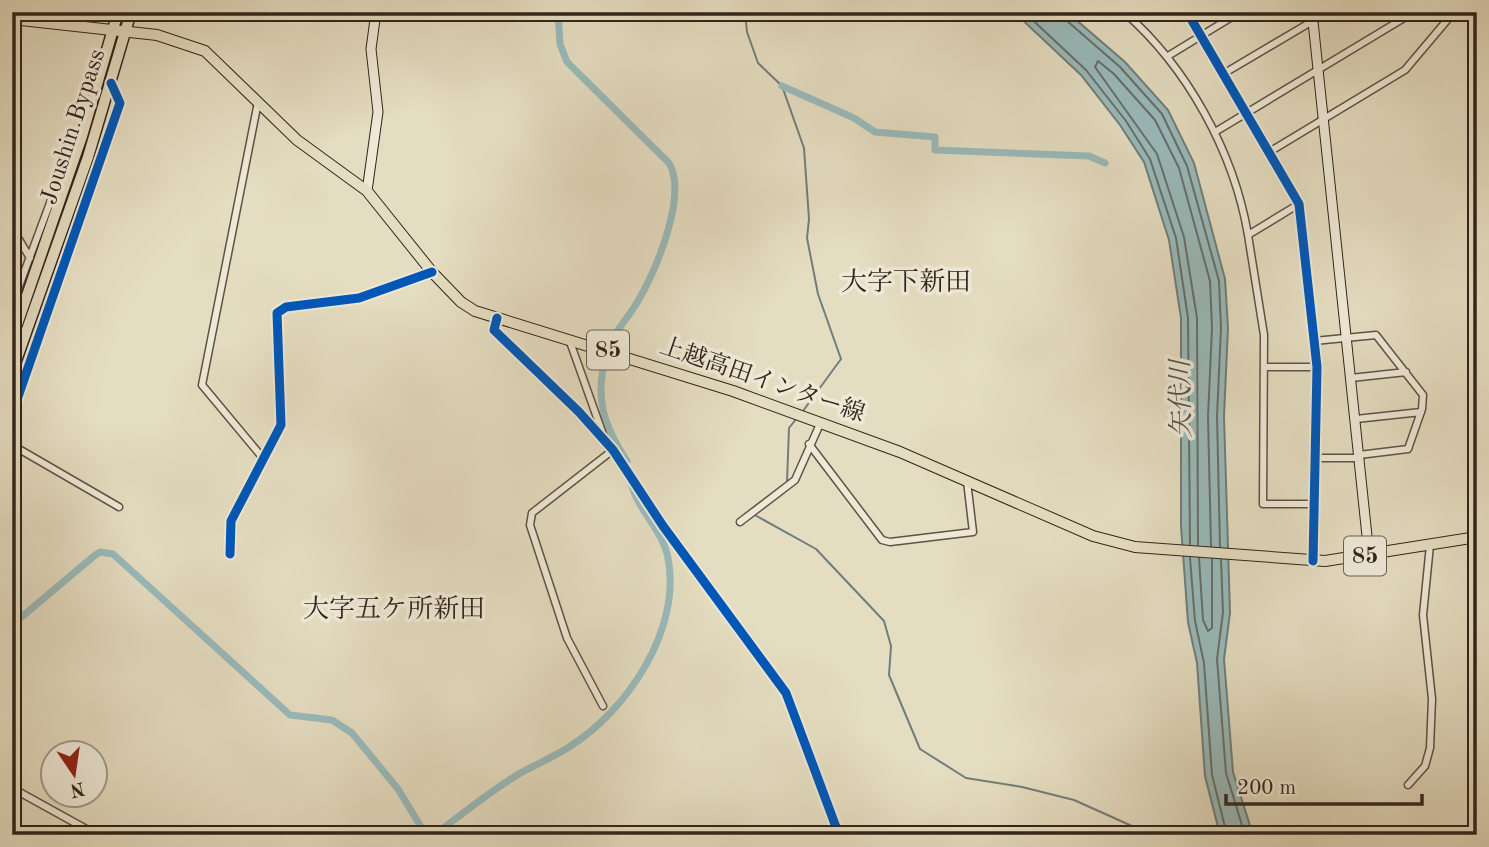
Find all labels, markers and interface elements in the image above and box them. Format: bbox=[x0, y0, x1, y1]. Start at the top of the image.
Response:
street label: Joushin Bypass bbox=[38, 46, 110, 208]
district label: 大字下新田 bbox=[841, 268, 971, 296]
road number: 85 bbox=[587, 330, 629, 370]
street label: 上越高田インター線 bbox=[656, 332, 869, 427]
water label: 矢代川 bbox=[1166, 357, 1196, 438]
road number: 85 bbox=[1344, 536, 1386, 576]
district label: 大字五ケ所新田 bbox=[303, 595, 485, 623]
north arrow bbox=[38, 738, 108, 808]
scale bar bbox=[1226, 763, 1422, 807]
text: N bbox=[68, 777, 86, 799]
text: 200 m bbox=[1237, 778, 1296, 799]

